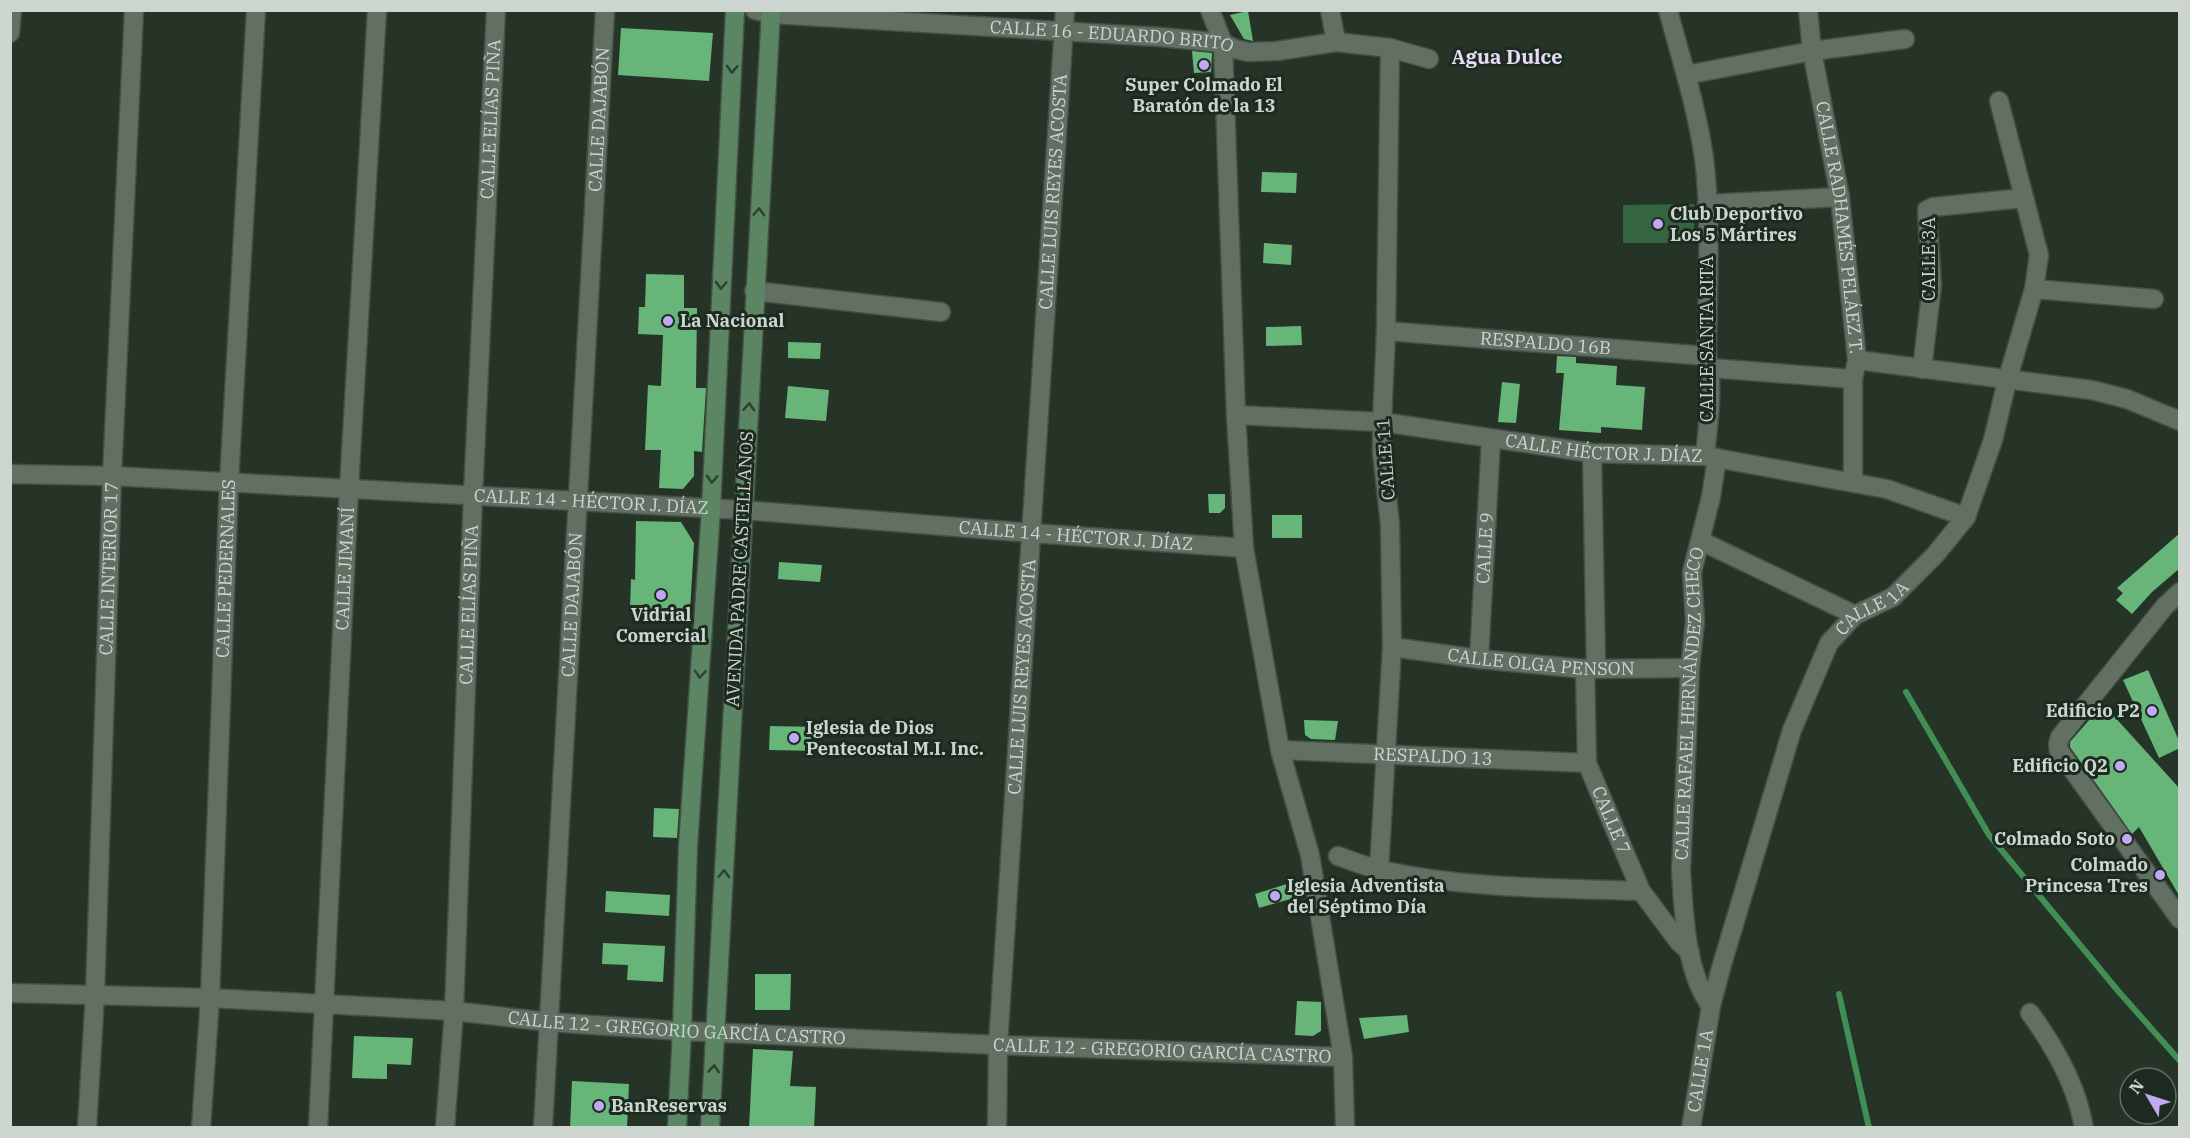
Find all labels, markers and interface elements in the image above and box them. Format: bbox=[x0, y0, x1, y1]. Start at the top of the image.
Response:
street label: CALLE 16 - EDUARDO BRITO bbox=[989, 15, 1238, 58]
street label: CALLE ELÍAS PIÑA bbox=[475, 38, 506, 200]
district label: Agua Dulce bbox=[1451, 43, 1563, 70]
street label: CALLE DAJABÓN bbox=[583, 47, 614, 193]
marker: Super Colmado El Baratón de la 13 bbox=[1197, 58, 1211, 72]
one-way arrow bbox=[726, 64, 739, 73]
street label: CALLE LUIS REYES ACOSTA bbox=[1034, 73, 1072, 310]
place label: Super Colmado El Baratón de la 13 bbox=[1125, 73, 1283, 117]
street label: CALLE RADHAMÉS PELÁEZ T. bbox=[1811, 99, 1868, 355]
place label: Club Deportivo Los 5 Mártires bbox=[1670, 202, 1803, 246]
one-way arrow bbox=[752, 208, 765, 217]
street label: CALLE 3A bbox=[1917, 216, 1940, 301]
marker: Club Deportivo Los 5 Mártires bbox=[1651, 217, 1665, 231]
street label: CALLE SANTA RITA bbox=[1695, 255, 1718, 422]
one-way arrow bbox=[715, 280, 728, 289]
place label: La Nacional bbox=[680, 309, 784, 332]
marker: La Nacional bbox=[661, 314, 675, 328]
street label: RESPALDO 16B bbox=[1479, 326, 1612, 359]
one-way arrow bbox=[742, 403, 755, 412]
street label: CALLE 11 bbox=[1371, 417, 1400, 501]
street label: CALLE HÉCTOR J. DÍAZ bbox=[1504, 428, 1703, 467]
street label: AVENIDA PADRE CASTELLANOS bbox=[721, 431, 758, 707]
one-way arrow bbox=[706, 475, 719, 484]
street label: CALLE PEDERNALES bbox=[211, 479, 240, 659]
street label: CALLE INTERIOR 17 bbox=[94, 481, 123, 656]
street label: CALLE 14 - HÉCTOR J. DÍAZ bbox=[473, 484, 709, 519]
street label: CALLE JIMANÍ bbox=[330, 506, 359, 631]
street label: CALLE 9 bbox=[1471, 512, 1498, 585]
street label: CALLE 14 - HÉCTOR J. DÍAZ bbox=[958, 515, 1194, 555]
street label: CALLE ELÍAS PIÑA bbox=[454, 523, 483, 685]
street label: CALLE DAJABÓN bbox=[556, 532, 587, 678]
street label: CALLE RAFAEL HERNÁNDEZ CHECO bbox=[1669, 544, 1709, 861]
street label: CALLE LUIS REYES ACOSTA bbox=[1002, 558, 1040, 795]
street label: CALLE 1A bbox=[1830, 575, 1914, 640]
marker: Vidrial Comercial bbox=[654, 588, 668, 602]
place label: Vidrial Comercial bbox=[616, 603, 706, 647]
street label: CALLE OLGA PENSON bbox=[1446, 643, 1635, 680]
one-way arrow bbox=[693, 670, 706, 679]
place label: Edificio P2 bbox=[2046, 699, 2140, 722]
marker: Edificio P2 bbox=[2145, 704, 2159, 718]
place label: Iglesia de Dios Pentecostal M.I. Inc. bbox=[806, 716, 984, 760]
marker: Iglesia de Dios Pentecostal M.I. Inc. bbox=[787, 731, 801, 745]
street label: RESPALDO 13 bbox=[1373, 742, 1493, 770]
place label: Edificio Q2 bbox=[2012, 754, 2108, 777]
marker: Edificio Q2 bbox=[2113, 759, 2127, 773]
street label: CALLE 7 bbox=[1587, 782, 1636, 857]
place label: Colmado Soto bbox=[1994, 827, 2115, 850]
marker: Colmado Soto bbox=[2120, 832, 2134, 846]
place label: Colmado Princesa Tres bbox=[2025, 853, 2148, 897]
marker: Colmado Princesa Tres bbox=[2153, 868, 2167, 882]
one-way arrow bbox=[718, 870, 731, 879]
place label: Iglesia Adventista del Séptimo Día bbox=[1287, 874, 1445, 918]
marker: Iglesia Adventista del Séptimo Día bbox=[1268, 889, 1282, 903]
street label: CALLE 12 - GREGORIO GARCÍA CASTRO bbox=[507, 1005, 846, 1049]
street label: CALLE 1A bbox=[1682, 1027, 1718, 1114]
street label: CALLE 12 - GREGORIO GARCÍA CASTRO bbox=[993, 1033, 1332, 1068]
one-way arrow bbox=[707, 1065, 720, 1074]
north arrow bbox=[2118, 1066, 2178, 1126]
text: N bbox=[2125, 1075, 2148, 1098]
place label: BanReservas bbox=[611, 1094, 727, 1117]
marker: BanReservas bbox=[592, 1099, 606, 1113]

